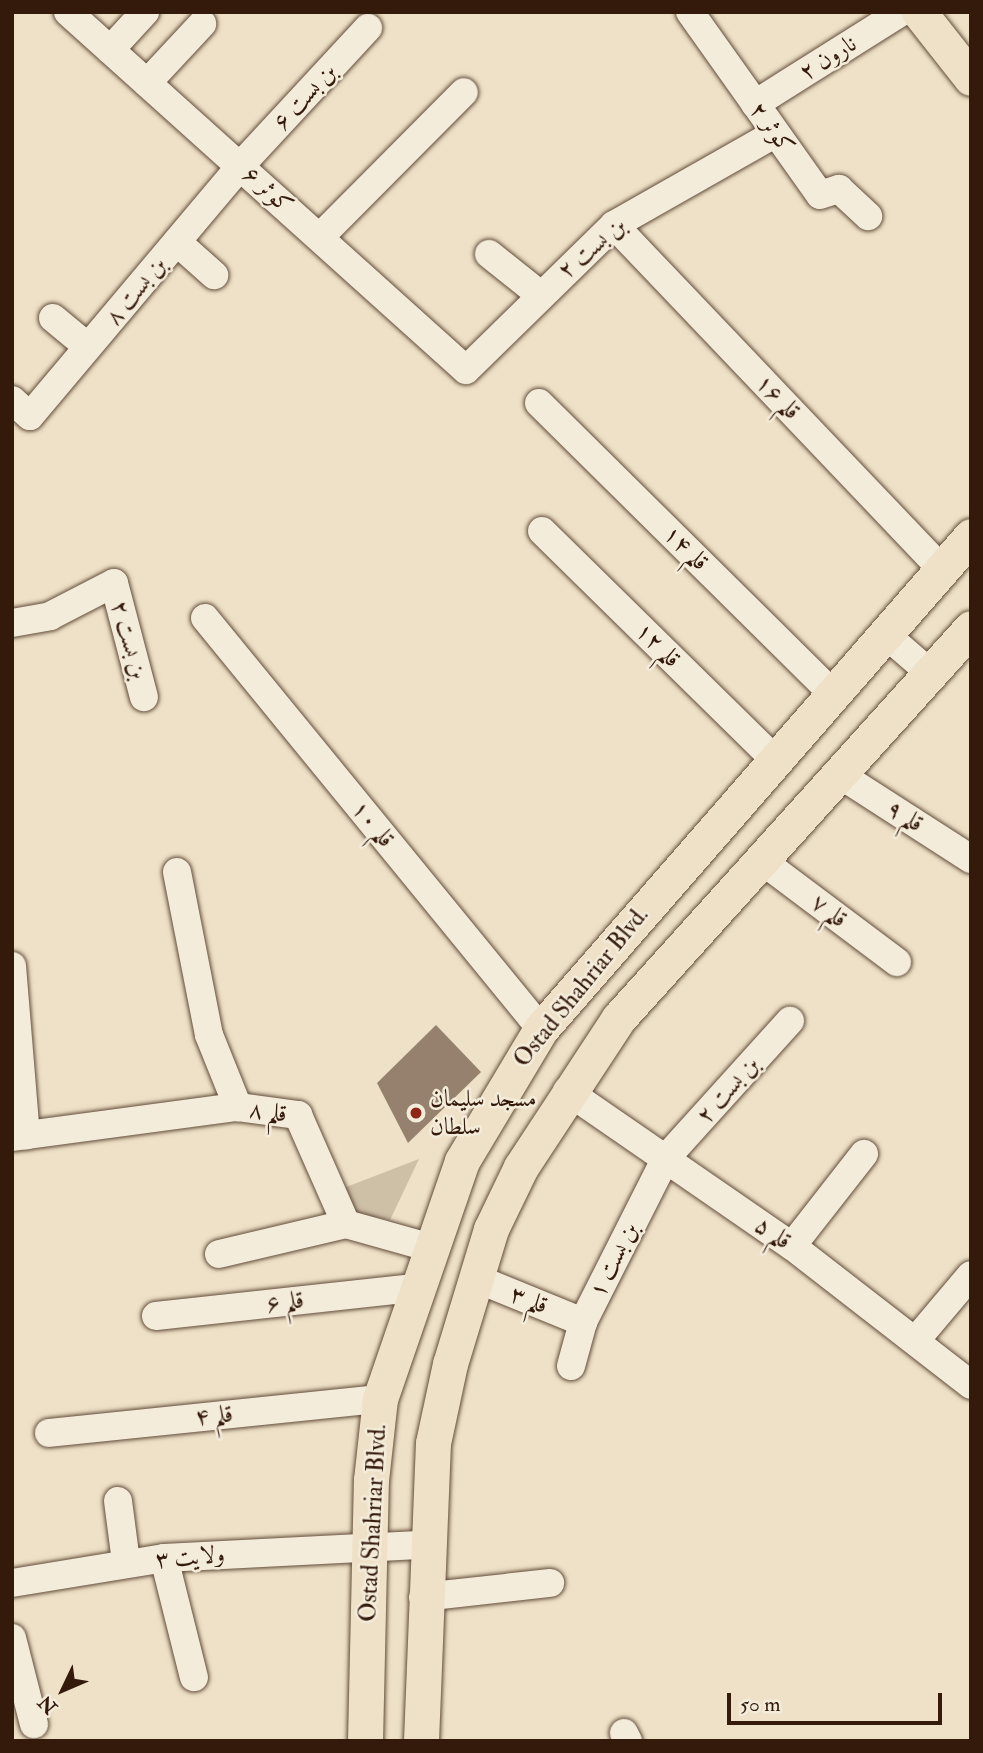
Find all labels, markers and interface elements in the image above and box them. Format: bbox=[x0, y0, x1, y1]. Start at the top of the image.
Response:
street label: نارون ۲ bbox=[794, 29, 862, 87]
street label: بن بست ۶ bbox=[267, 58, 343, 136]
street label: کوثر ۲ bbox=[743, 96, 801, 160]
street label: کوثر ۶ bbox=[237, 160, 299, 220]
street label: بن بست ۲ bbox=[552, 211, 632, 285]
street label: بن بست ۸ bbox=[99, 251, 173, 331]
street label: قلم ۱۶ bbox=[750, 368, 806, 426]
street label: قلم ۱۴ bbox=[658, 520, 714, 576]
street label: بن بست ۲ bbox=[105, 597, 153, 683]
street label: قلم ۱۲ bbox=[630, 617, 686, 673]
street label: قلم ۹ bbox=[881, 794, 929, 838]
street label: قلم ۱۰ bbox=[346, 795, 400, 853]
street label: قلم ۷ bbox=[805, 888, 853, 934]
street label: Ostad Shahriar Blvd. bbox=[507, 901, 655, 1073]
street label: بن بست ۲ bbox=[690, 1051, 766, 1129]
place label: مسجد سلیمان سلطان bbox=[430, 1085, 537, 1141]
street label: قلم ۸ bbox=[247, 1095, 289, 1129]
marker: مسجد سلیمان سلطان bbox=[408, 1105, 424, 1121]
street label: قلم ۵ bbox=[749, 1210, 797, 1256]
street label: بن بست ۱ bbox=[583, 1218, 645, 1302]
street label: قلم ۳ bbox=[506, 1280, 552, 1320]
street label: قلم ۶ bbox=[265, 1286, 305, 1318]
street label: قلم ۴ bbox=[194, 1400, 234, 1432]
street label: Ostad Shahriar Blvd. bbox=[353, 1423, 393, 1623]
street label: ولایت ۳ bbox=[154, 1540, 226, 1574]
north arrow bbox=[28, 1655, 98, 1725]
scale bar bbox=[731, 1680, 946, 1724]
text: N bbox=[33, 1690, 62, 1719]
text: 50 m bbox=[740, 1691, 781, 1718]

